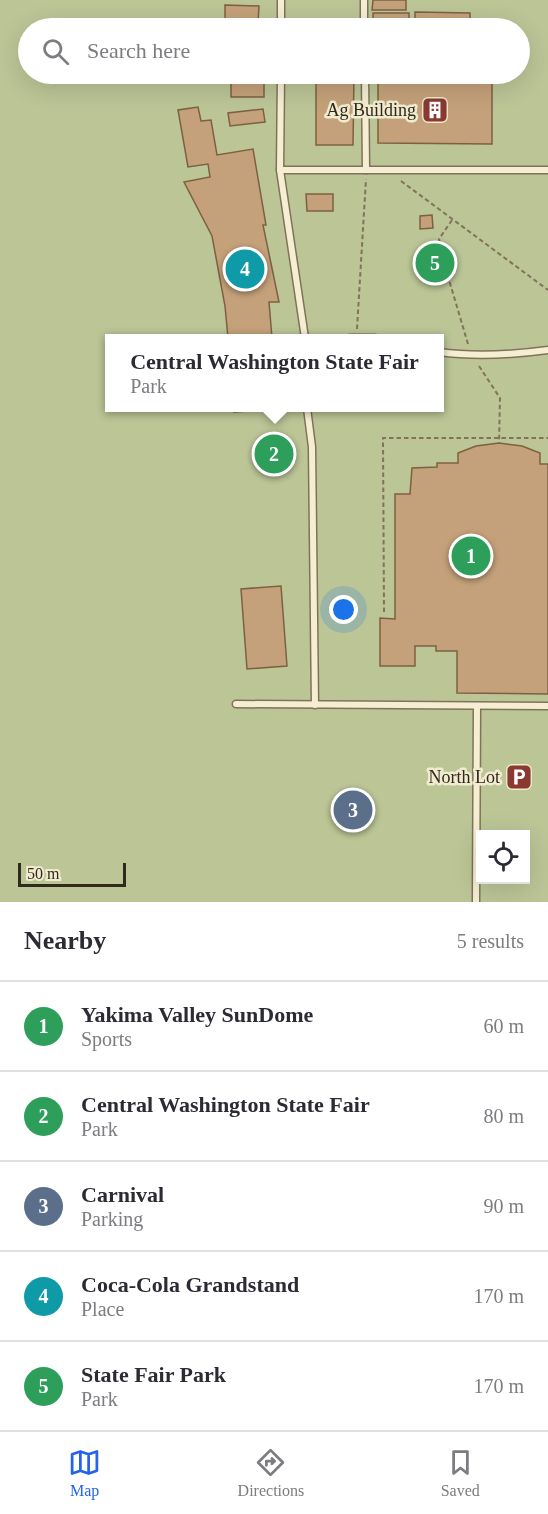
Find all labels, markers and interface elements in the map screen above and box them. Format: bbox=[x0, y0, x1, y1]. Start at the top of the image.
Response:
search box bbox=[18, 18, 530, 84]
icon: search bbox=[39, 35, 72, 68]
text: Search here bbox=[87, 38, 190, 63]
building icon: Ag Building bbox=[420, 95, 450, 125]
place label: Ag Building bbox=[326, 100, 416, 120]
pin: 5 bbox=[416, 240, 454, 286]
pin: 4 bbox=[226, 246, 264, 292]
popup bbox=[105, 334, 444, 412]
text: Central Washington State Fair bbox=[130, 349, 419, 374]
text: Park bbox=[130, 375, 167, 397]
pin: 2 bbox=[254, 432, 294, 476]
pin: 1 bbox=[452, 534, 490, 578]
your location bbox=[329, 595, 358, 624]
parking icon: North Lot bbox=[504, 762, 534, 792]
place label: North Lot bbox=[429, 767, 500, 787]
pin: 3 bbox=[334, 788, 372, 832]
map controls bbox=[476, 830, 530, 884]
button: locate bbox=[476, 830, 530, 884]
scale bar bbox=[18, 860, 126, 888]
text: 50 m bbox=[27, 865, 59, 882]
text: Nearby bbox=[24, 926, 106, 955]
text: 5 results bbox=[457, 930, 524, 952]
text: Yakima Valley SunDome bbox=[81, 1002, 313, 1027]
text: 1 bbox=[39, 1015, 49, 1037]
text: 60 m bbox=[483, 1015, 524, 1037]
text: Sports bbox=[81, 1028, 132, 1050]
text: Central Washington State Fair bbox=[81, 1092, 370, 1117]
text: 2 bbox=[39, 1105, 49, 1127]
text: 80 m bbox=[483, 1105, 524, 1127]
text: Park bbox=[81, 1118, 118, 1140]
text: Carnival bbox=[81, 1182, 164, 1207]
text: 3 bbox=[39, 1195, 49, 1217]
text: 90 m bbox=[483, 1195, 524, 1217]
text: Parking bbox=[81, 1208, 143, 1230]
text: Coca-Cola Grandstand bbox=[81, 1272, 299, 1297]
text: 4 bbox=[39, 1285, 49, 1307]
text: 170 m bbox=[473, 1285, 524, 1307]
text: Place bbox=[81, 1298, 124, 1320]
text: State Fair Park bbox=[81, 1362, 226, 1387]
text: 5 bbox=[39, 1375, 49, 1397]
text: 170 m bbox=[473, 1375, 524, 1397]
text: Park bbox=[81, 1388, 118, 1410]
tab: Map bbox=[68, 1446, 101, 1500]
tab: Directions bbox=[238, 1446, 304, 1500]
tab: Saved bbox=[441, 1446, 480, 1500]

